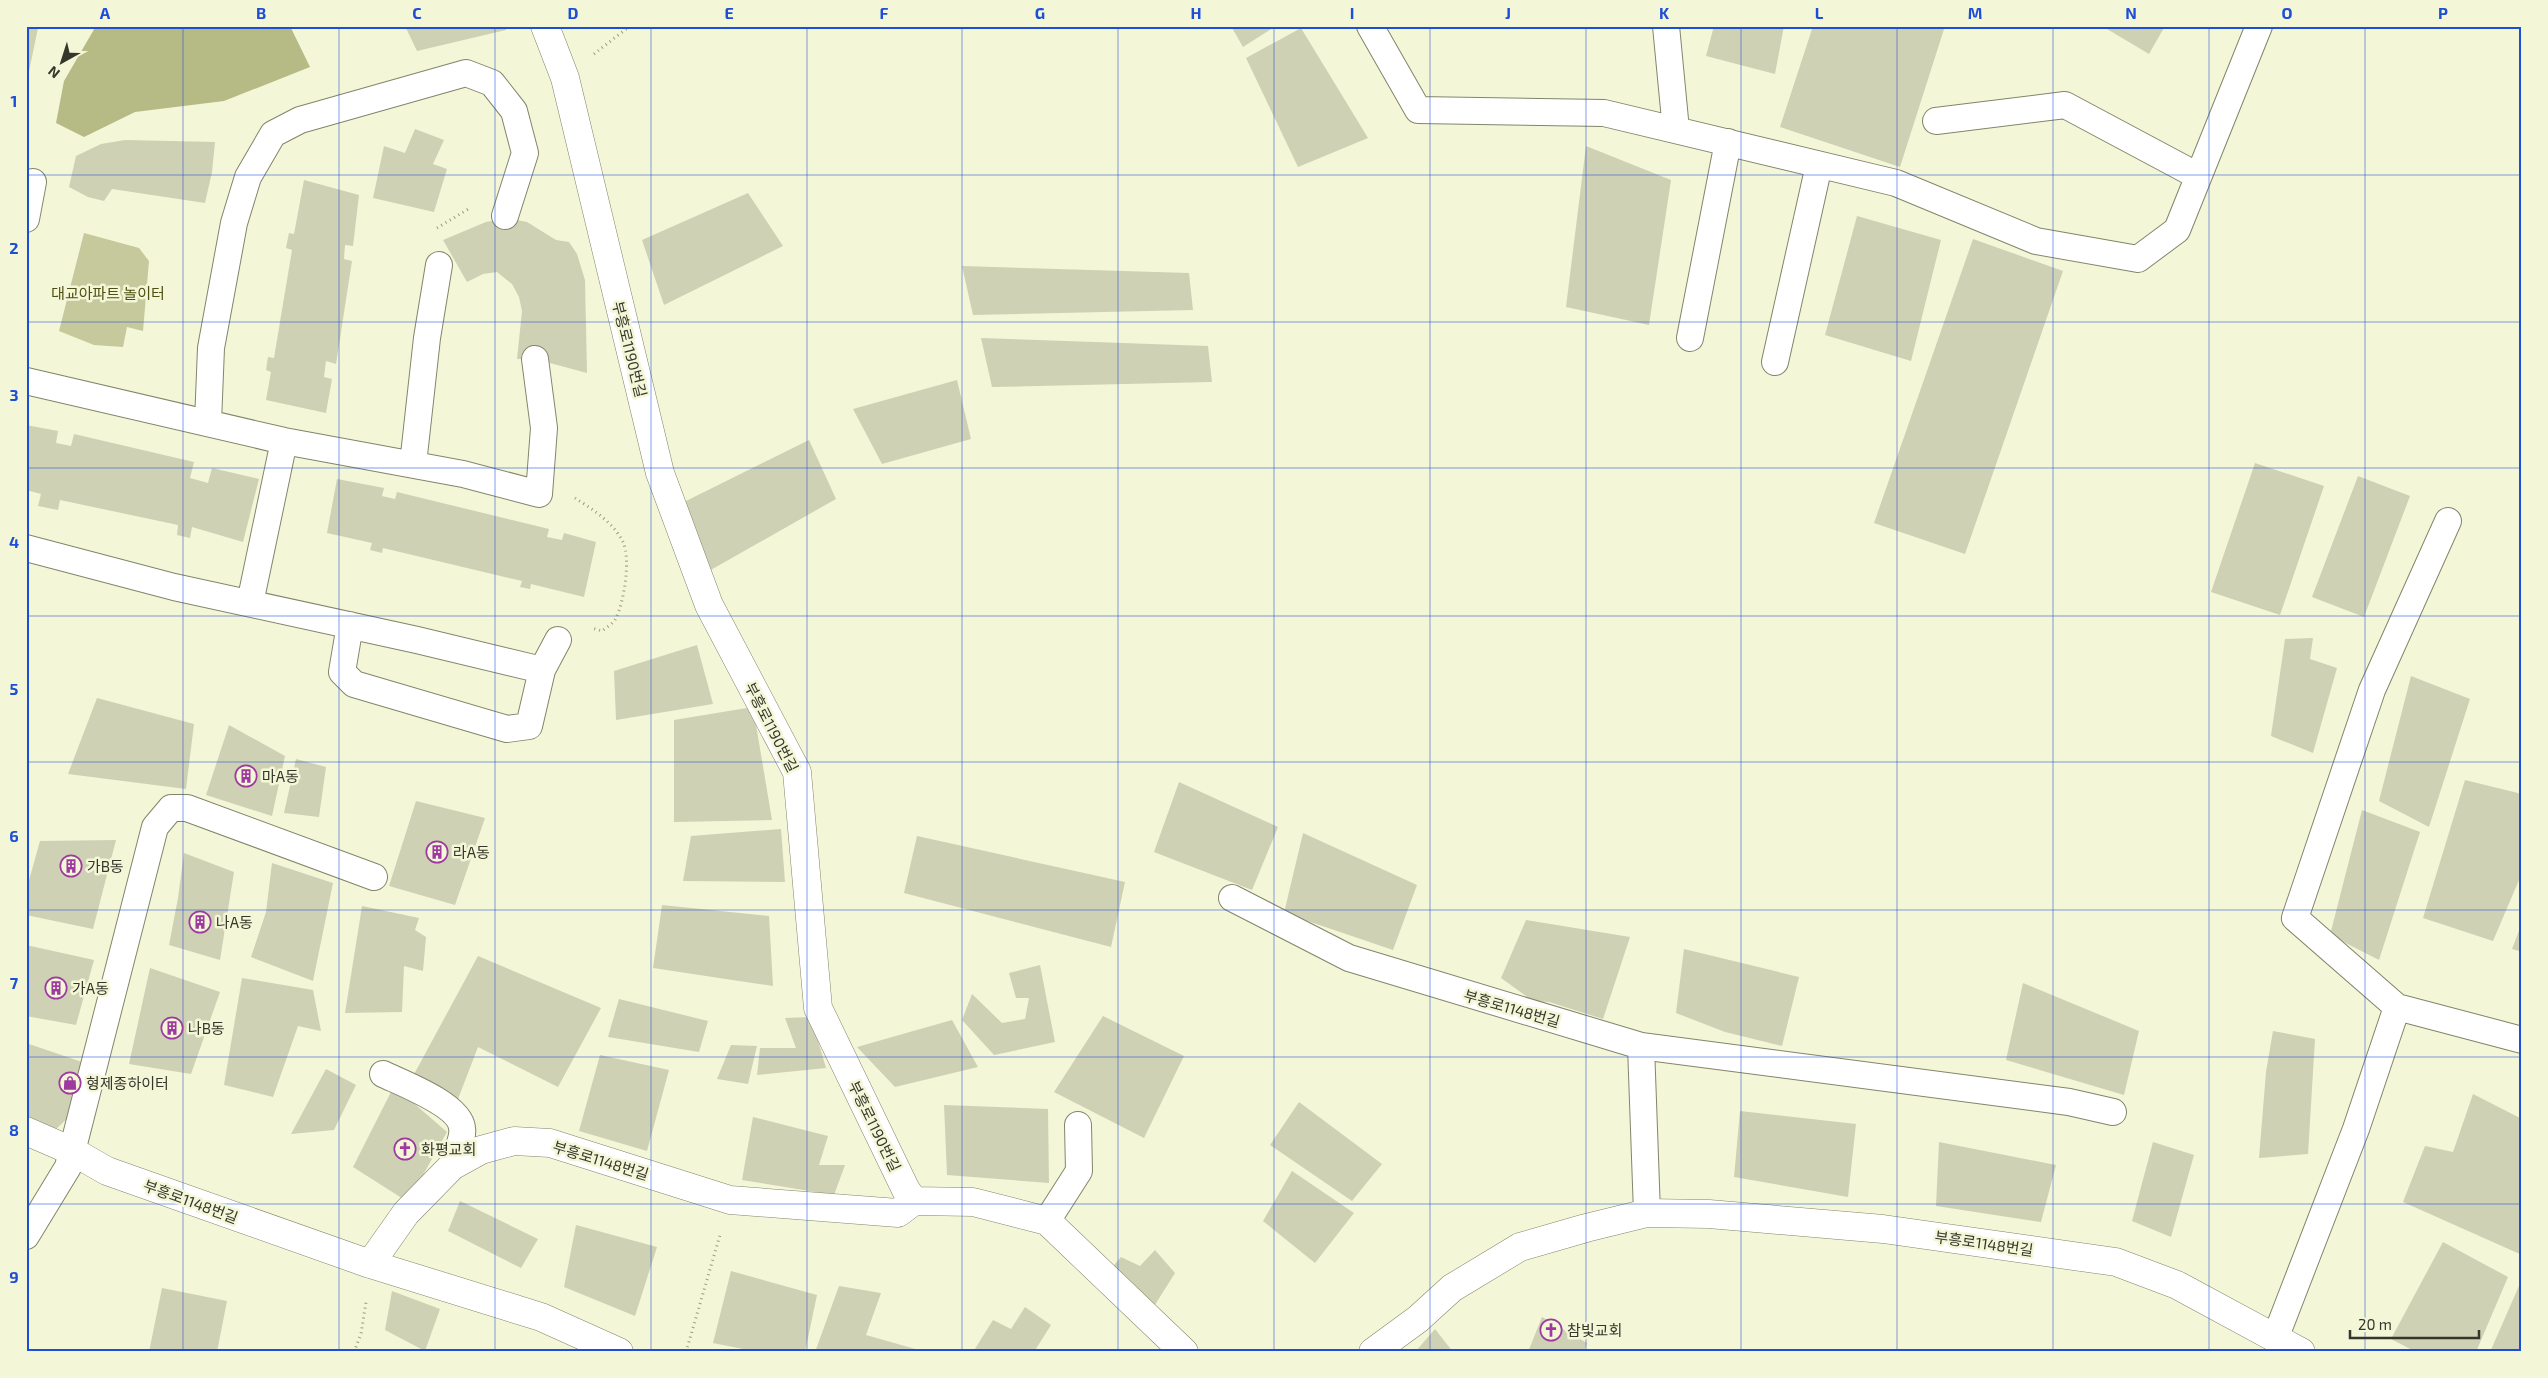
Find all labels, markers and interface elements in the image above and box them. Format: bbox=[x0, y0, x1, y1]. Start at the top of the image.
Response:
text: A bbox=[100, 3, 111, 22]
text: B bbox=[256, 3, 266, 22]
text: C bbox=[412, 3, 422, 22]
text: D bbox=[568, 3, 579, 22]
text: E bbox=[724, 3, 734, 22]
text: F bbox=[880, 3, 889, 22]
text: G bbox=[1035, 3, 1045, 22]
text: H bbox=[1190, 3, 1202, 22]
text: I bbox=[1350, 3, 1354, 22]
text: J bbox=[1505, 3, 1511, 22]
text: K bbox=[1659, 3, 1670, 22]
text: L bbox=[1815, 3, 1824, 22]
text: M bbox=[1968, 3, 1982, 22]
text: N bbox=[2125, 3, 2137, 22]
text: O bbox=[2281, 3, 2293, 22]
text: P bbox=[2438, 3, 2448, 22]
north arrow bbox=[38, 38, 88, 88]
text: N bbox=[44, 63, 63, 82]
text: 1 bbox=[11, 91, 17, 110]
text: 2 bbox=[9, 238, 19, 257]
park label: 대교아파트 놀이터 bbox=[51, 284, 165, 302]
street label: 부흥로1190번길 bbox=[609, 299, 651, 399]
text: 3 bbox=[9, 385, 19, 404]
text: 4 bbox=[9, 532, 19, 551]
text: 5 bbox=[10, 679, 19, 698]
street label: 부흥로1190번길 bbox=[742, 679, 802, 775]
building icon: 마A동 bbox=[234, 764, 258, 788]
place label: 마A동 bbox=[262, 767, 299, 785]
text: 6 bbox=[9, 826, 19, 845]
building icon: 라A동 bbox=[425, 840, 449, 864]
place label: 라A동 bbox=[453, 843, 490, 861]
building icon: 가B동 bbox=[59, 854, 83, 878]
place label: 가B동 bbox=[87, 857, 124, 875]
building icon: 나A동 bbox=[188, 910, 212, 934]
place label: 나A동 bbox=[216, 913, 253, 931]
text: 7 bbox=[10, 973, 19, 992]
building icon: 가A동 bbox=[44, 976, 68, 1000]
place label: 가A동 bbox=[72, 979, 109, 997]
street label: 부흥로1148번길 bbox=[1462, 986, 1562, 1030]
building icon: 나B동 bbox=[160, 1016, 184, 1040]
place label: 나B동 bbox=[188, 1019, 225, 1037]
shop icon: 형제종하이터 bbox=[58, 1071, 82, 1095]
place label: 형제종하이터 bbox=[86, 1074, 169, 1092]
street label: 부흥로1190번길 bbox=[845, 1078, 905, 1174]
text: 8 bbox=[9, 1120, 19, 1139]
church icon: 화평교회 bbox=[393, 1137, 417, 1161]
street label: 부흥로1148번길 bbox=[551, 1137, 651, 1183]
place label: 화평교회 bbox=[421, 1140, 476, 1158]
street label: 부흥로1148번길 bbox=[141, 1176, 241, 1226]
street label: 부흥로1148번길 bbox=[1934, 1227, 2034, 1259]
text: 9 bbox=[9, 1267, 19, 1286]
scale bar bbox=[2350, 1308, 2479, 1340]
text: 20 m bbox=[2358, 1315, 2392, 1333]
church icon: 참빛교회 bbox=[1539, 1318, 1563, 1342]
place label: 참빛교회 bbox=[1567, 1321, 1622, 1339]

